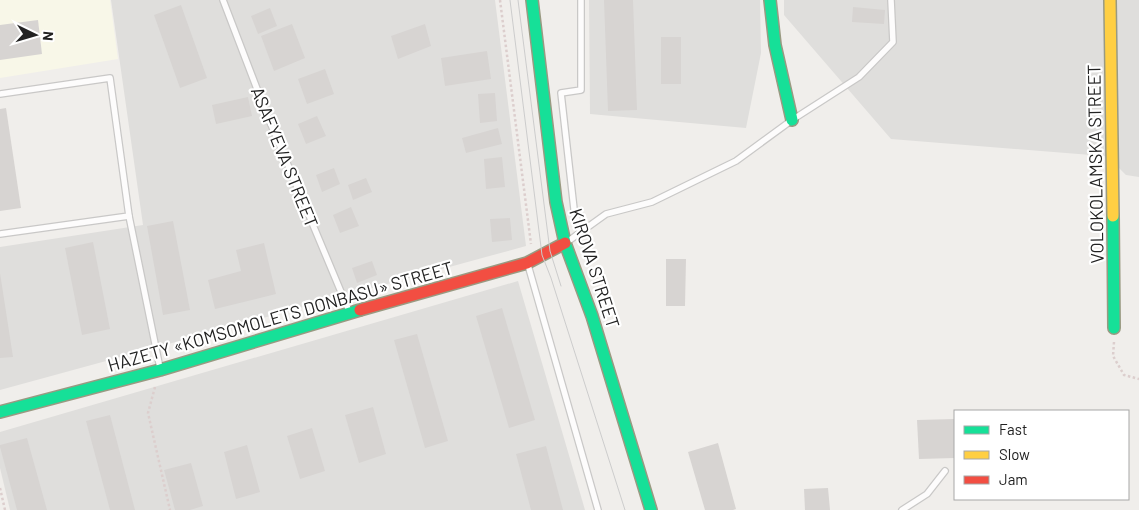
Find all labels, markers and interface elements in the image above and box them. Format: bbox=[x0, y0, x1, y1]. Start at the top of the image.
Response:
north arrow bbox=[10, 10, 60, 60]
text: N bbox=[40, 31, 57, 42]
street label: VOLOKOLAMSKA STREET bbox=[1082, 64, 1108, 264]
street label: ASAFYEVA STREET bbox=[247, 83, 323, 231]
street label: KIROVA STREET bbox=[565, 205, 625, 331]
street label: HAZETY «KOMSOMOLETS DONBASU» STREET bbox=[105, 256, 455, 376]
legend bbox=[954, 410, 1129, 500]
text: Fast bbox=[999, 420, 1027, 438]
text: Slow bbox=[999, 445, 1030, 463]
text: Jam bbox=[999, 470, 1028, 488]

